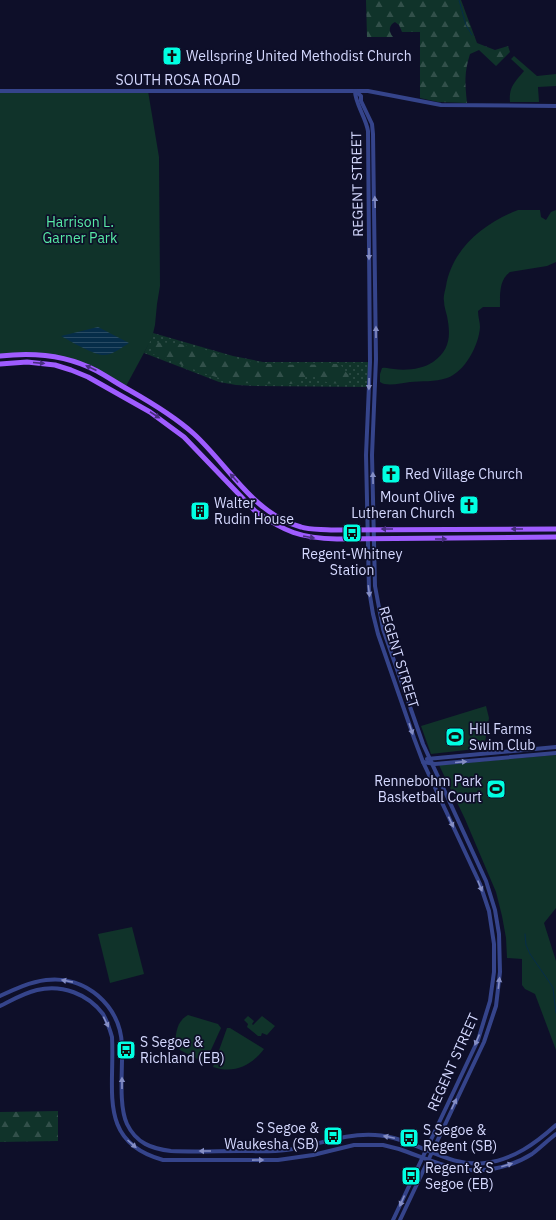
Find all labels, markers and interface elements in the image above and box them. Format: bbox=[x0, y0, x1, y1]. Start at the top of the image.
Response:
church icon: Wellspring United Methodist Church bbox=[161, 45, 183, 67]
place label: Wellspring United Methodist Church bbox=[186, 47, 412, 65]
street label: SOUTH ROSA ROAD bbox=[116, 71, 240, 89]
street label: REGENT STREET bbox=[347, 131, 367, 237]
one-way arrow bbox=[371, 196, 378, 208]
park label: Harrison L. Garner Park bbox=[43, 213, 118, 247]
one-way arrow bbox=[366, 248, 372, 261]
one-way arrow bbox=[373, 325, 379, 338]
one-way arrow bbox=[33, 360, 45, 367]
one-way arrow bbox=[85, 365, 97, 371]
one-way arrow bbox=[366, 378, 373, 390]
one-way arrow bbox=[149, 411, 160, 419]
church icon: Red Village Church bbox=[380, 463, 402, 485]
place label: Red Village Church bbox=[405, 465, 523, 483]
one-way arrow bbox=[370, 471, 376, 484]
one-way arrow bbox=[230, 472, 239, 483]
place label: Mount Olive Lutheran Church bbox=[351, 488, 455, 522]
place label: Walter Rudin House bbox=[214, 494, 294, 528]
church icon: Mount Olive Lutheran Church bbox=[458, 494, 480, 516]
building icon: Walter Rudin House bbox=[189, 500, 211, 522]
bus stop icon: Regent-Whitney Station bbox=[341, 522, 363, 544]
one-way arrow bbox=[380, 526, 393, 532]
one-way arrow bbox=[510, 526, 523, 532]
one-way arrow bbox=[303, 534, 315, 540]
one-way arrow bbox=[435, 535, 447, 542]
place label: Regent-Whitney Station bbox=[302, 545, 402, 579]
one-way arrow bbox=[366, 585, 372, 597]
street label: REGENT STREET bbox=[375, 604, 423, 710]
place label: Hill Farms Swim Club bbox=[469, 720, 536, 754]
one-way arrow bbox=[408, 723, 414, 735]
sports icon: Hill Farms Swim Club bbox=[444, 726, 466, 748]
one-way arrow bbox=[455, 758, 467, 765]
place label: Rennebohm Park Basketball Court bbox=[374, 772, 483, 806]
sports icon: Rennebohm Park Basketball Court bbox=[485, 778, 507, 800]
one-way arrow bbox=[449, 817, 455, 829]
one-way arrow bbox=[478, 880, 484, 892]
one-way arrow bbox=[61, 977, 73, 983]
one-way arrow bbox=[496, 977, 502, 989]
street label: REGENT STREET bbox=[423, 1010, 483, 1114]
one-way arrow bbox=[103, 1016, 109, 1027]
place label: S Segoe & Richland (EB) bbox=[140, 1033, 225, 1067]
one-way arrow bbox=[474, 1034, 480, 1046]
bus stop icon: S Segoe & Richland (EB) bbox=[115, 1039, 137, 1061]
one-way arrow bbox=[119, 1076, 125, 1089]
one-way arrow bbox=[451, 1098, 457, 1109]
place label: S Segoe & Waukesha (SB) bbox=[224, 1119, 319, 1153]
place label: S Segoe & Regent (SB) bbox=[423, 1121, 497, 1155]
bus stop icon: S Segoe & Waukesha (SB) bbox=[322, 1125, 344, 1147]
bus stop icon: S Segoe & Regent (SB) bbox=[398, 1127, 420, 1149]
one-way arrow bbox=[383, 1134, 395, 1140]
one-way arrow bbox=[127, 1140, 138, 1149]
one-way arrow bbox=[199, 1148, 211, 1155]
one-way arrow bbox=[252, 1157, 265, 1163]
place label: Regent & S Segoe (EB) bbox=[425, 1159, 494, 1193]
one-way arrow bbox=[501, 1162, 513, 1168]
bus stop icon: Regent & S Segoe (EB) bbox=[400, 1165, 422, 1187]
one-way arrow bbox=[399, 1195, 405, 1207]

